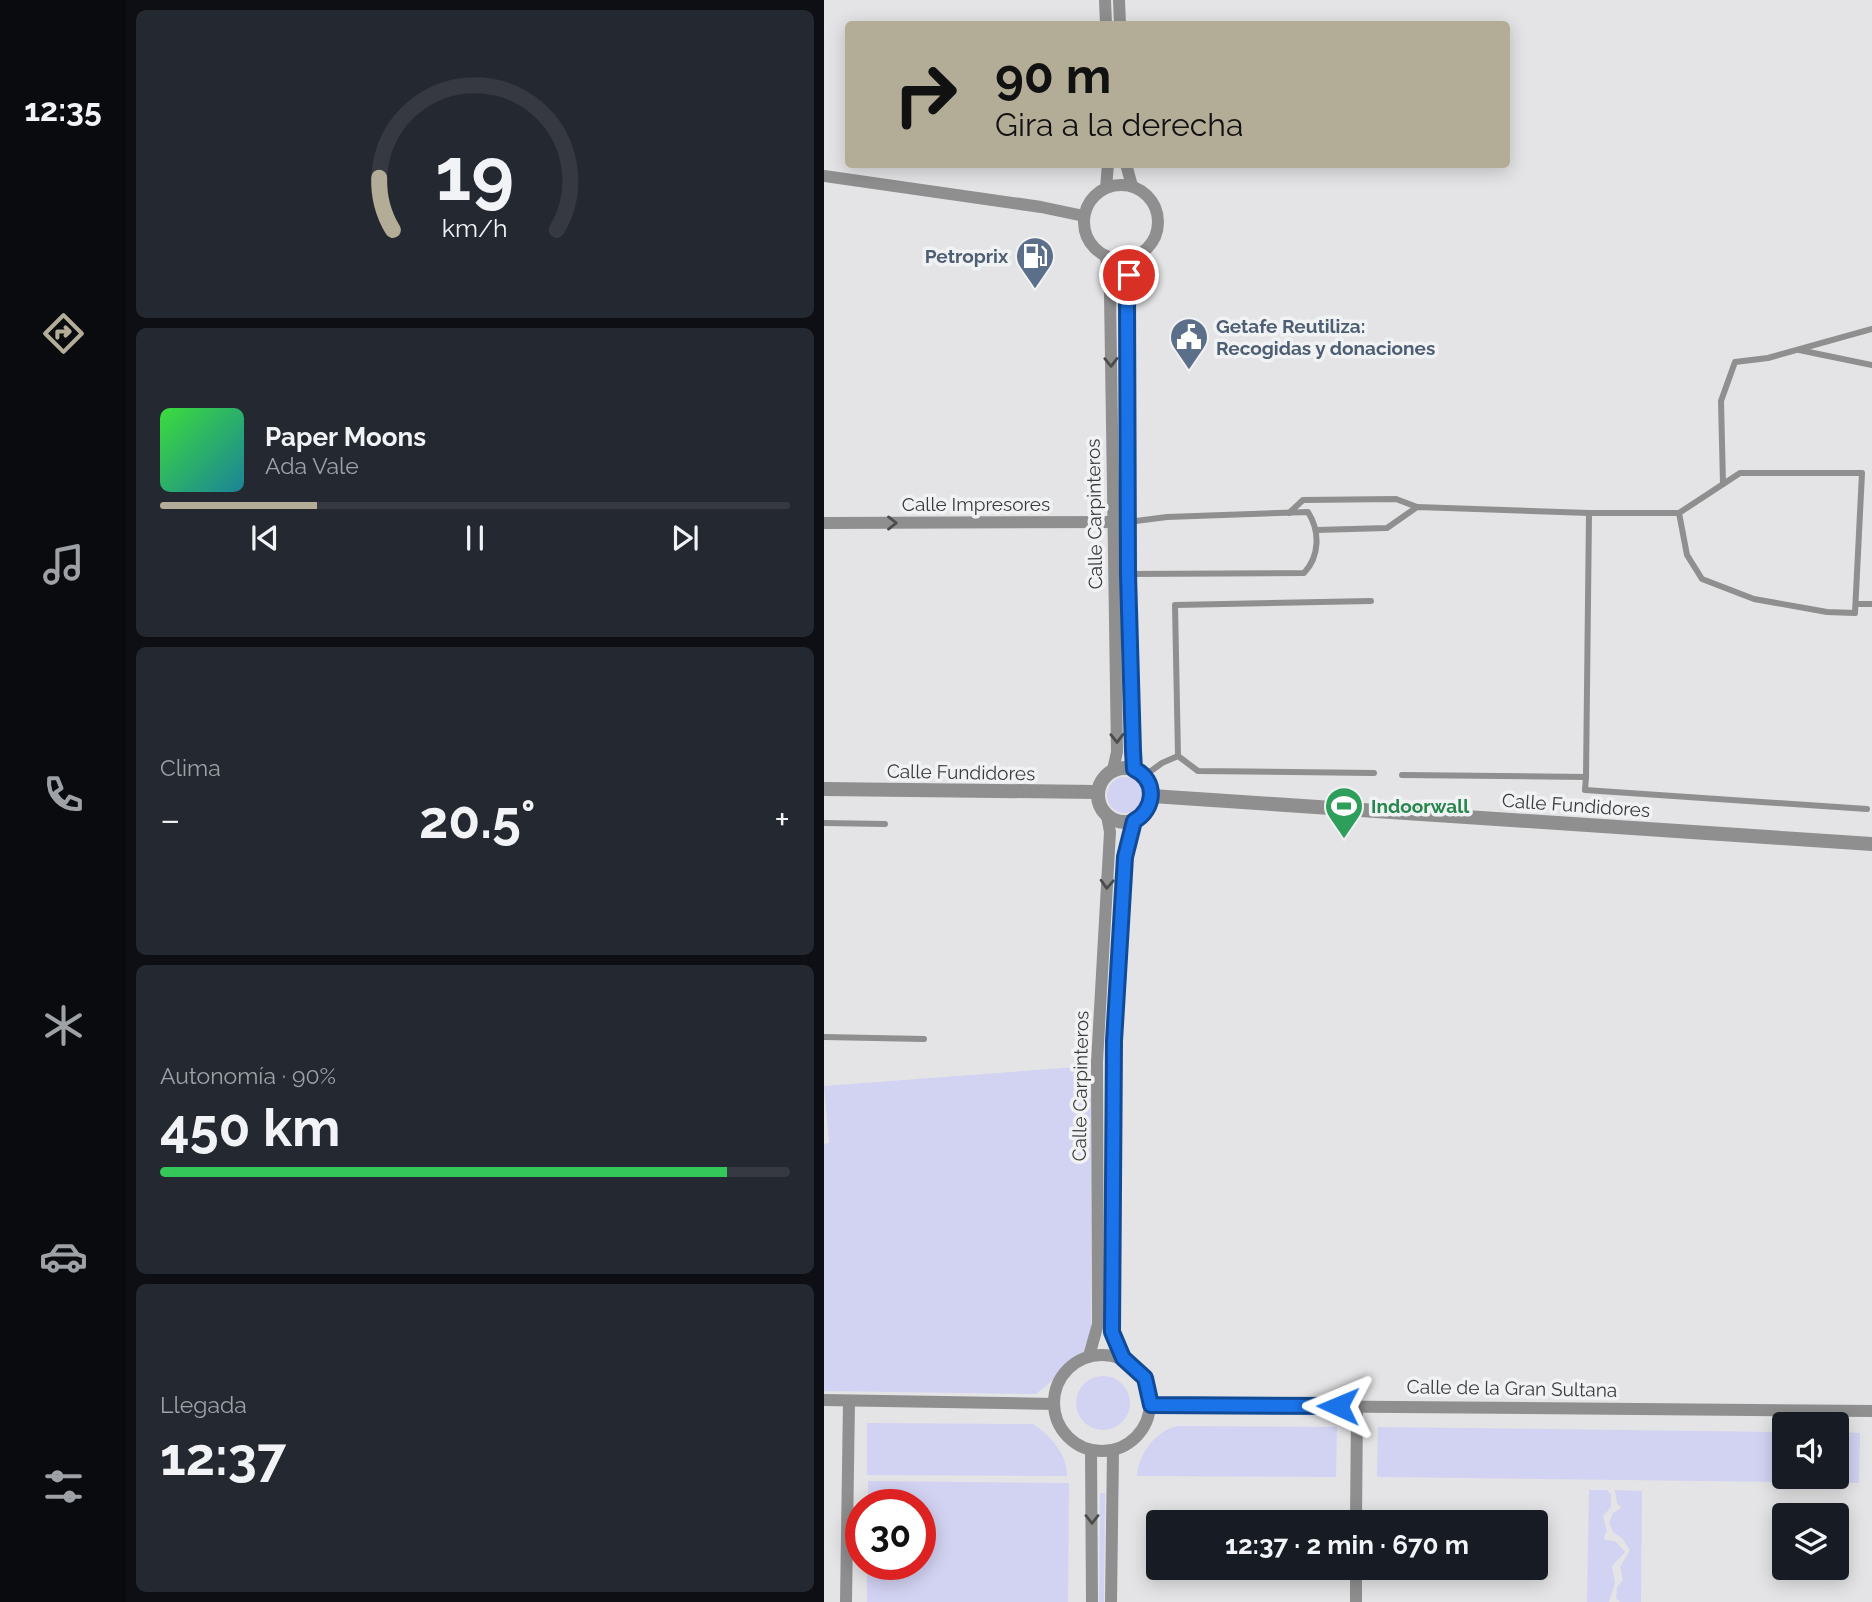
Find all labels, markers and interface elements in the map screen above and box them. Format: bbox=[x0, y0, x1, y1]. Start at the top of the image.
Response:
text: 90 m bbox=[995, 47, 1111, 104]
icon: right bbox=[880, 49, 971, 140]
text: 12:35 bbox=[24, 91, 102, 128]
text: Gira a la derecha bbox=[995, 106, 1243, 143]
text: 19 bbox=[436, 133, 514, 218]
text: km/h bbox=[442, 213, 508, 243]
fuel station icon: Petroprix bbox=[1014, 235, 1056, 290]
place label: Petroprix bbox=[925, 245, 1009, 267]
pin bbox=[1099, 245, 1159, 305]
icon: arrive bbox=[1110, 256, 1148, 294]
icon: directions bbox=[39, 309, 88, 358]
place label: Getafe Reutiliza: Recogidas y donaciones bbox=[1216, 315, 1435, 359]
public building icon: Getafe Reutiliza: Recogidas y donaciones bbox=[1168, 316, 1210, 371]
one-way arrow bbox=[1103, 357, 1119, 368]
text: Paper Moons bbox=[265, 422, 426, 452]
street label: Calle Carpinteros bbox=[1082, 438, 1106, 590]
text: Ada Vale bbox=[265, 452, 359, 479]
street label: Calle Impresores bbox=[902, 493, 1050, 515]
one-way arrow bbox=[887, 515, 898, 531]
icon: previous bbox=[246, 519, 284, 557]
icon: pause bbox=[456, 519, 494, 557]
icon: next bbox=[666, 519, 704, 557]
icon: music bbox=[39, 540, 88, 589]
one-way arrow bbox=[1109, 733, 1124, 744]
text: Clima bbox=[160, 754, 221, 781]
street label: Calle Fundidores bbox=[887, 760, 1035, 784]
icon: phone bbox=[39, 770, 88, 819]
sports icon: Indoorwall bbox=[1323, 785, 1365, 840]
text: 20.5° bbox=[419, 789, 536, 850]
street label: Calle Fundidores bbox=[1501, 789, 1651, 821]
place label: Indoorwall bbox=[1371, 795, 1470, 817]
text: − bbox=[160, 797, 180, 842]
text: + bbox=[774, 797, 790, 842]
one-way arrow bbox=[1100, 879, 1115, 890]
icon: climate bbox=[39, 1001, 88, 1050]
street label: Calle Carpinteros bbox=[1068, 1010, 1092, 1162]
text: Autonomía · 90% bbox=[160, 1062, 336, 1089]
text: 450 km bbox=[160, 1097, 340, 1158]
icon: car bbox=[39, 1232, 88, 1281]
position arrow bbox=[1301, 1369, 1375, 1443]
street label: Calle de la Gran Sultana bbox=[1407, 1375, 1617, 1401]
text: Llegada bbox=[160, 1391, 247, 1418]
map controls bbox=[1772, 1412, 1849, 1580]
button: sound bbox=[1772, 1412, 1849, 1489]
text: 12:37 bbox=[160, 1426, 286, 1487]
icon: filters bbox=[39, 1462, 88, 1511]
speed limit sign: 30 bbox=[845, 1489, 936, 1580]
button: layers bbox=[1772, 1503, 1849, 1580]
one-way arrow bbox=[1084, 1515, 1100, 1525]
text: 12:37 · 2 min · 670 m bbox=[1225, 1530, 1469, 1560]

